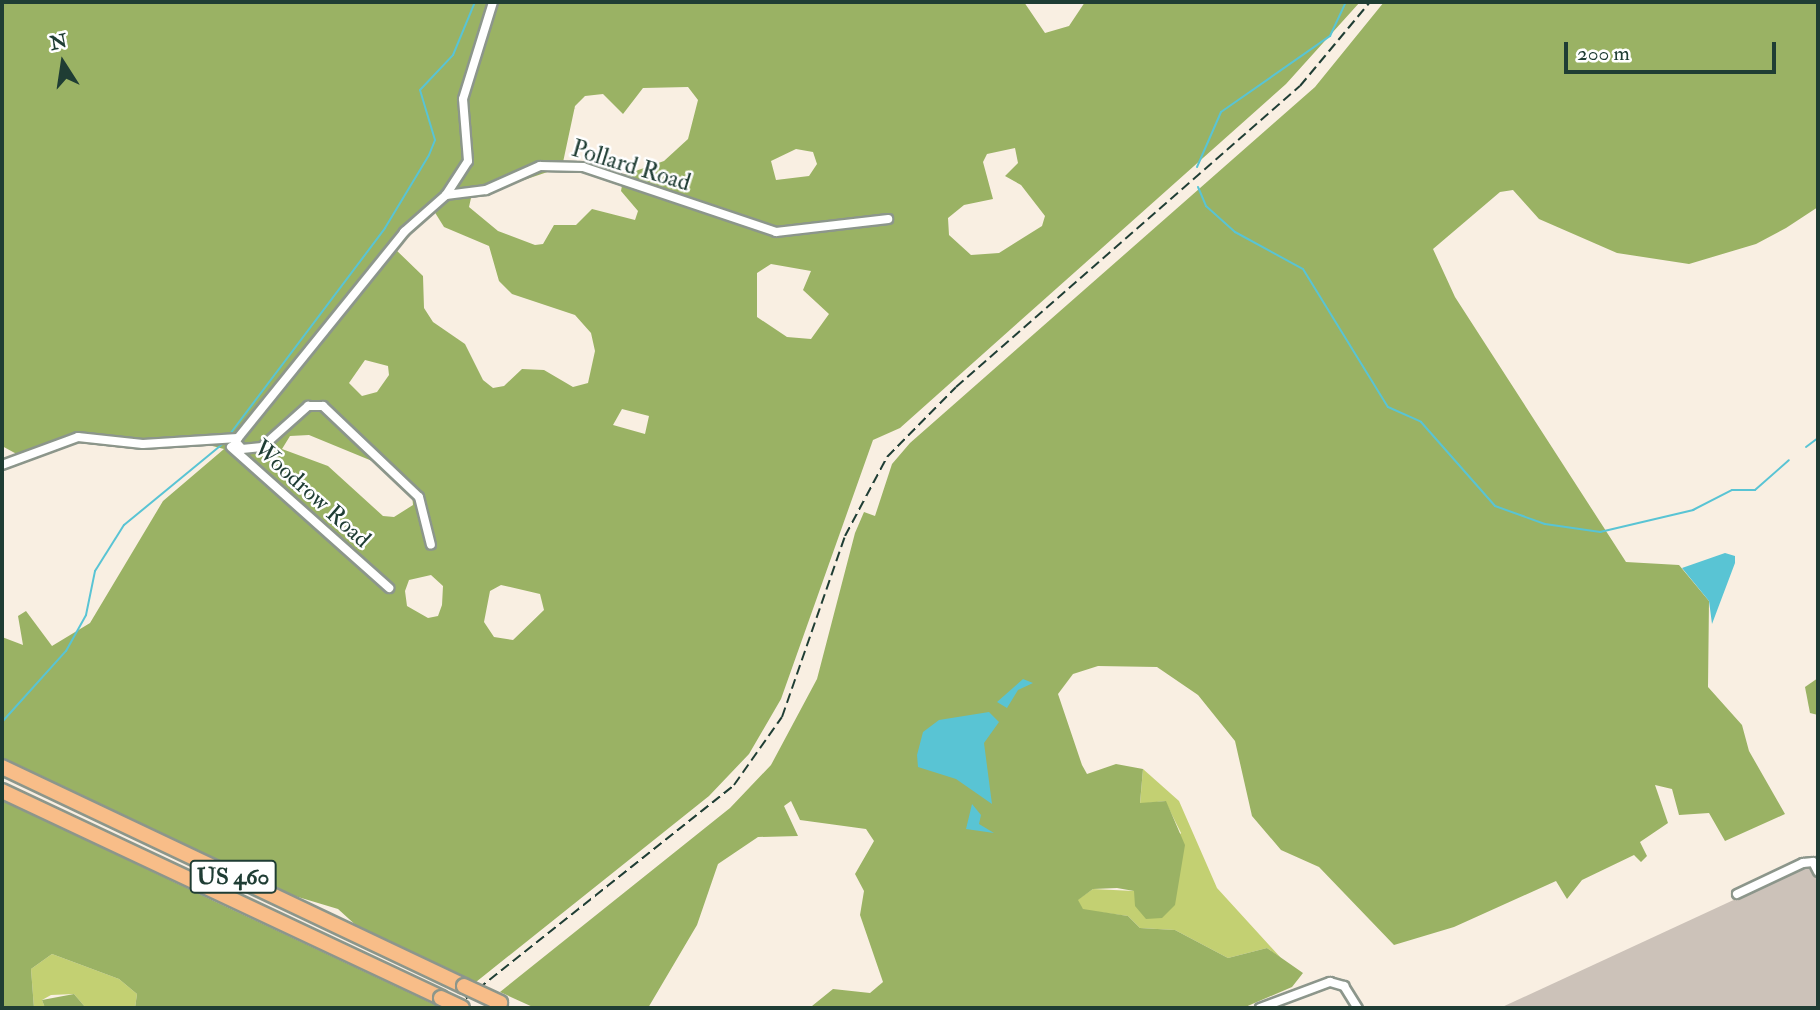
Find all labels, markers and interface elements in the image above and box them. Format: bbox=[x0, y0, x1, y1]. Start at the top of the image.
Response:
north arrow bbox=[28, 28, 98, 98]
scale bar bbox=[1568, 28, 1780, 72]
text: N bbox=[48, 29, 69, 56]
text: 200 m bbox=[1577, 40, 1630, 67]
street label: Pollard Road bbox=[568, 134, 694, 198]
street label: Woodrow Road bbox=[248, 434, 376, 554]
road number: US 460 bbox=[189, 858, 277, 897]

